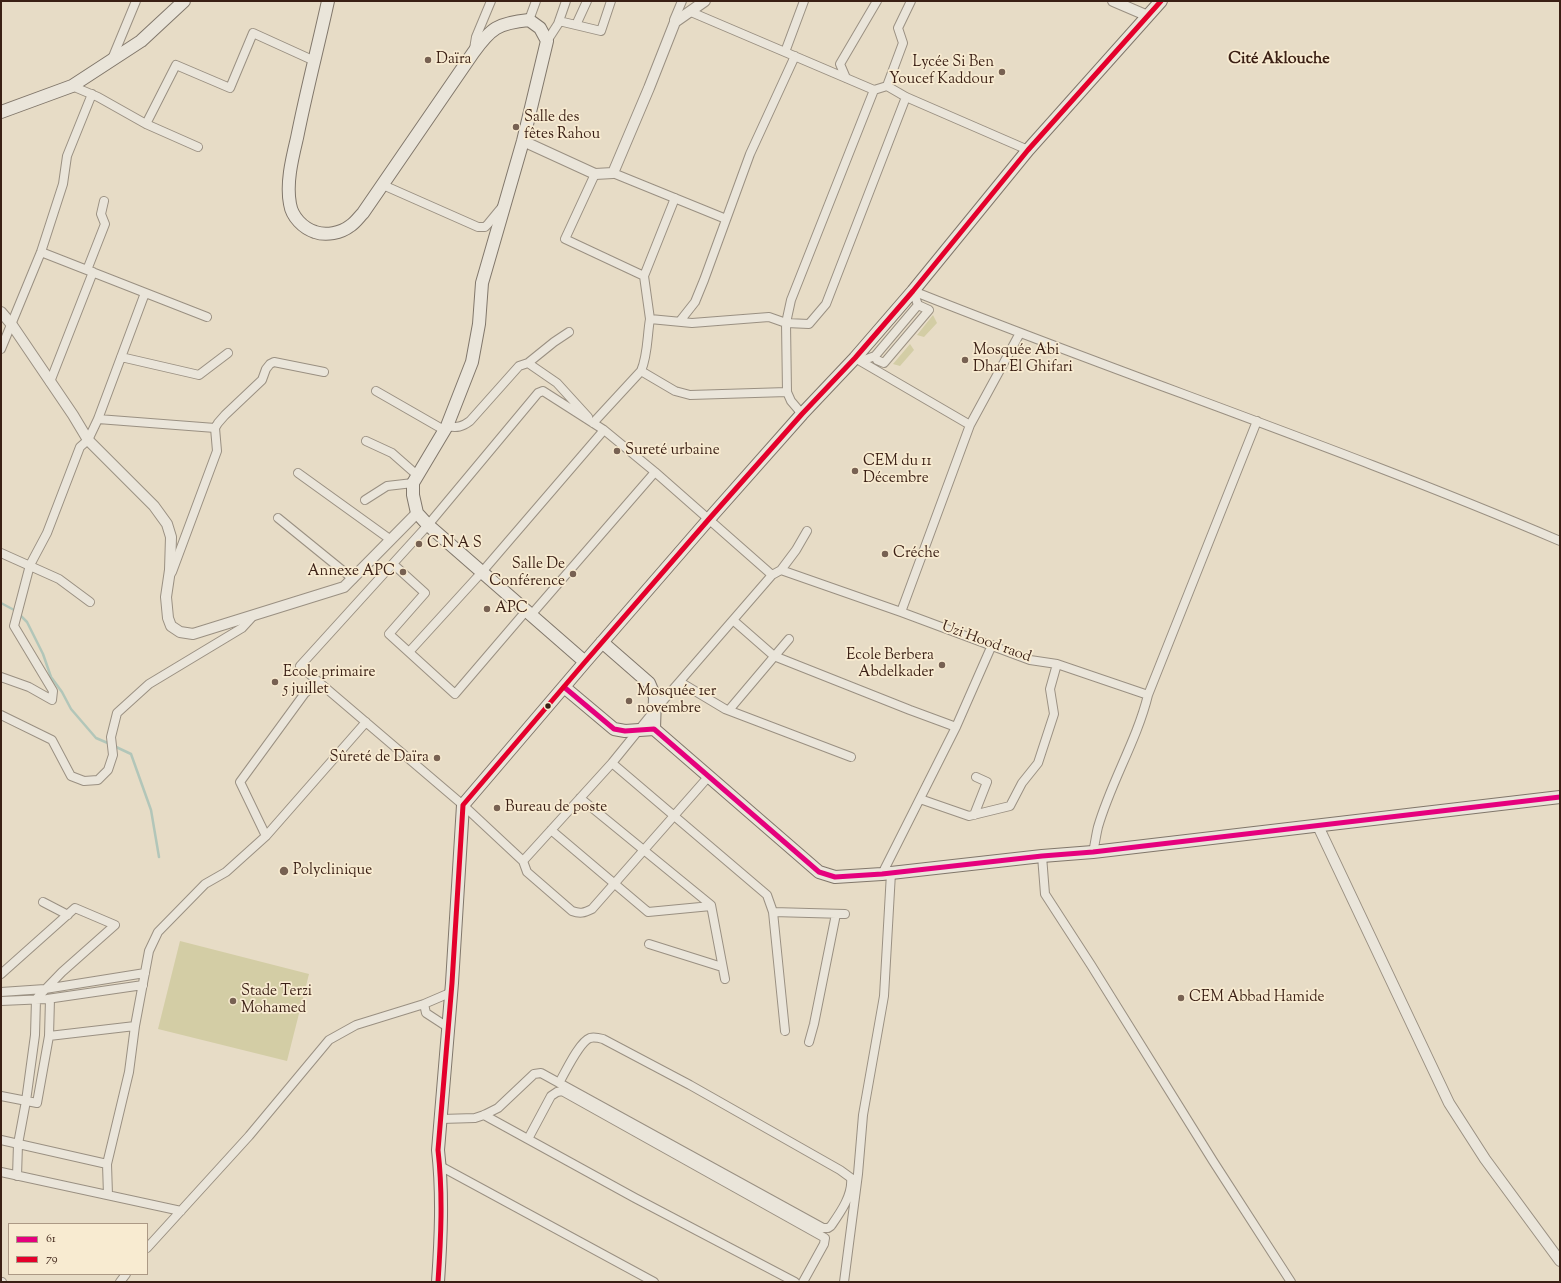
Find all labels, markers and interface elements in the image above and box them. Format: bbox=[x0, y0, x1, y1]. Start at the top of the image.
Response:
district label: Cité Aklouche bbox=[1228, 50, 1330, 70]
place label: Daïra bbox=[436, 51, 472, 69]
place label: Lycée Si Ben Youcef Kaddour bbox=[889, 54, 994, 89]
marker: Daïra bbox=[423, 55, 433, 65]
marker: Lycée Si Ben Youcef Kaddour bbox=[997, 67, 1007, 77]
place label: Salle des fêtes Rahou bbox=[524, 109, 600, 144]
marker: Salle des fêtes Rahou bbox=[511, 122, 521, 132]
place label: Mosquée Abi Dhar El Ghifari bbox=[973, 342, 1073, 377]
marker: Mosquée Abi Dhar El Ghifari bbox=[960, 355, 970, 365]
place label: Sureté urbaine bbox=[625, 442, 720, 460]
marker: Sureté urbaine bbox=[612, 446, 622, 456]
place label: CEM du 11 Décembre bbox=[863, 453, 932, 488]
marker: CEM du 11 Décembre bbox=[850, 466, 860, 476]
place label: C N A S bbox=[427, 535, 482, 553]
marker: C N A S bbox=[414, 539, 424, 549]
place label: Créche bbox=[893, 545, 940, 563]
marker: Créche bbox=[880, 549, 890, 559]
place label: Salle De Conférence bbox=[489, 556, 565, 591]
place label: Annexe APC bbox=[307, 563, 395, 581]
marker: Annexe APC bbox=[398, 567, 408, 577]
marker: Salle De Conférence bbox=[568, 569, 578, 579]
place label: APC bbox=[495, 600, 528, 618]
marker: APC bbox=[482, 604, 492, 614]
street label: Uzi Hood raod bbox=[939, 618, 1033, 668]
place label: Ecole Berbera Abdelkader bbox=[846, 647, 934, 682]
marker: Ecole Berbera Abdelkader bbox=[937, 660, 947, 670]
place label: Ecole primaire 5 juillet bbox=[283, 664, 376, 699]
marker: Ecole primaire 5 juillet bbox=[270, 677, 280, 687]
place label: Mosquée 1er novembre bbox=[637, 683, 716, 718]
marker: Mosquée 1er novembre bbox=[624, 696, 634, 706]
unlabelled marker bbox=[543, 701, 553, 711]
place label: Sûreté de Daïra bbox=[330, 749, 429, 767]
marker: Sûreté de Daïra bbox=[432, 753, 442, 763]
place label: Bureau de poste bbox=[505, 799, 607, 817]
marker: Bureau de poste bbox=[492, 803, 502, 813]
place label: Polyclinique bbox=[293, 862, 372, 880]
marker: Polyclinique bbox=[278, 865, 290, 877]
place label: Stade Terzi Mohamed bbox=[241, 983, 312, 1018]
place label: CEM Abbad Hamide bbox=[1189, 989, 1324, 1007]
marker: CEM Abbad Hamide bbox=[1176, 993, 1186, 1003]
marker: Stade Terzi Mohamed bbox=[228, 996, 238, 1006]
legend bbox=[8, 1223, 148, 1275]
text: 61 bbox=[46, 1230, 56, 1248]
text: 79 bbox=[46, 1250, 58, 1268]

